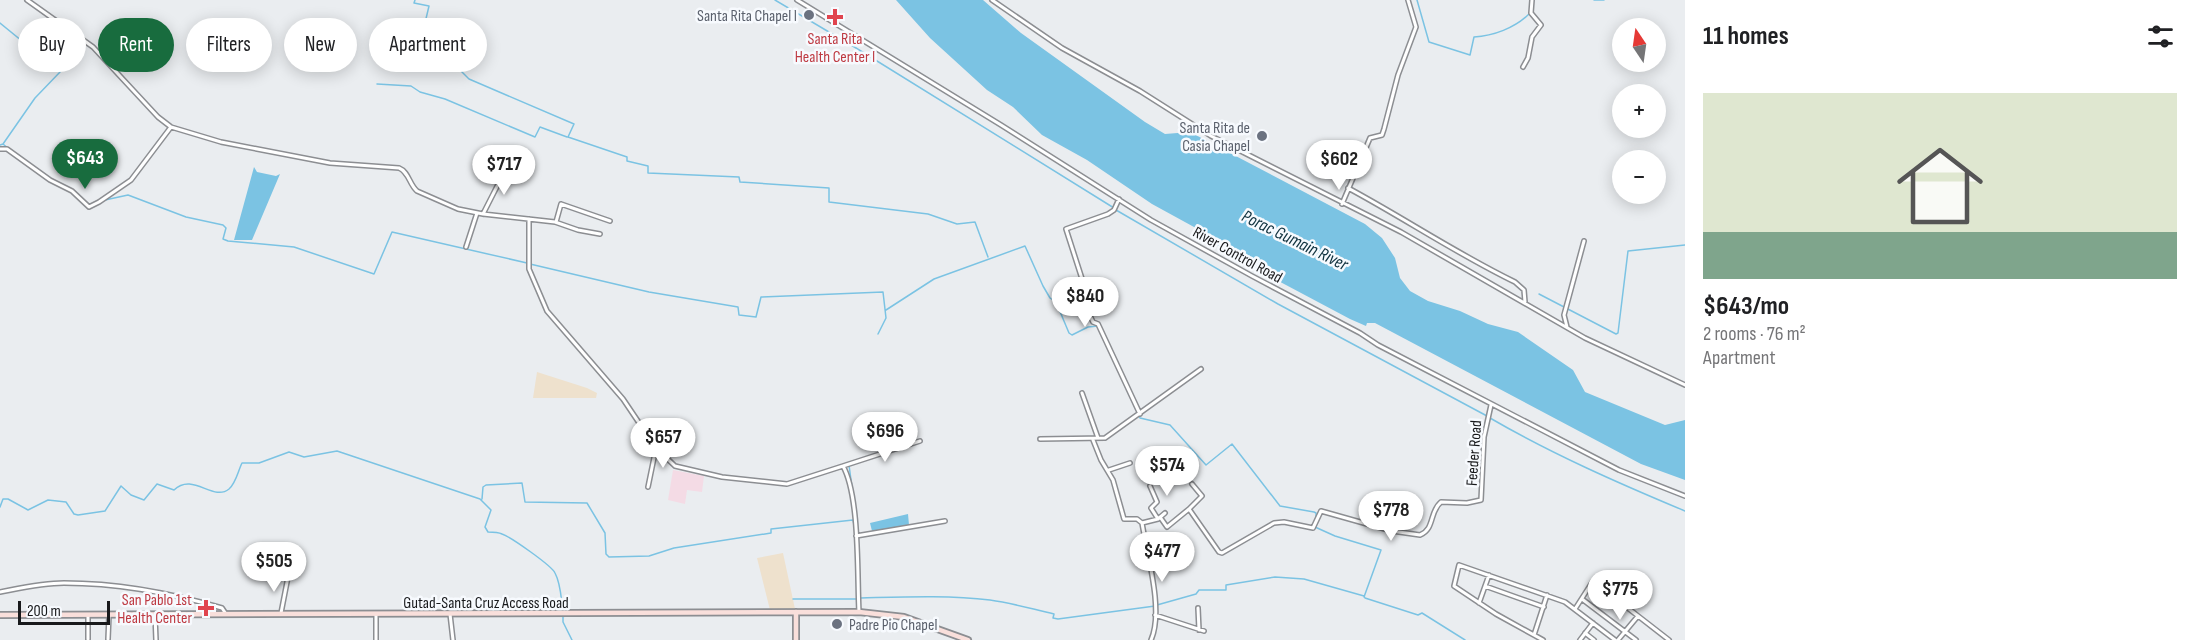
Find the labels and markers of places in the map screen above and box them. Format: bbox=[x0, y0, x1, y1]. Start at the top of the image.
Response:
place label: Santa Rita Chapel I bbox=[697, 7, 797, 26]
marker: Santa Rita Chapel I bbox=[802, 8, 816, 22]
marker: Santa Rita Health Center I bbox=[826, 8, 844, 26]
place label: Santa Rita Health Center I bbox=[795, 30, 875, 67]
place label: Santa Rita de Casia Chapel bbox=[1180, 119, 1250, 156]
marker: Santa Rita de Casia Chapel bbox=[1255, 129, 1269, 143]
pin: $643 bbox=[49, 139, 121, 190]
pin: $602 bbox=[1303, 140, 1375, 191]
pin: $717 bbox=[468, 145, 540, 196]
pin: $840 bbox=[1049, 277, 1121, 328]
pin: $696 bbox=[849, 412, 921, 463]
pin: $657 bbox=[627, 418, 699, 469]
pin: $574 bbox=[1131, 446, 1203, 497]
pin: $778 bbox=[1355, 491, 1427, 542]
pin: $477 bbox=[1126, 532, 1198, 583]
pin: $505 bbox=[238, 542, 310, 593]
pin: $775 bbox=[1584, 570, 1656, 621]
place label: San Pablo 1st Health Center bbox=[117, 591, 192, 628]
marker: San Pablo 1st Health Center bbox=[197, 599, 215, 617]
place label: Padre Pio Chapel bbox=[849, 616, 937, 635]
marker: Padre Pio Chapel bbox=[830, 617, 844, 631]

